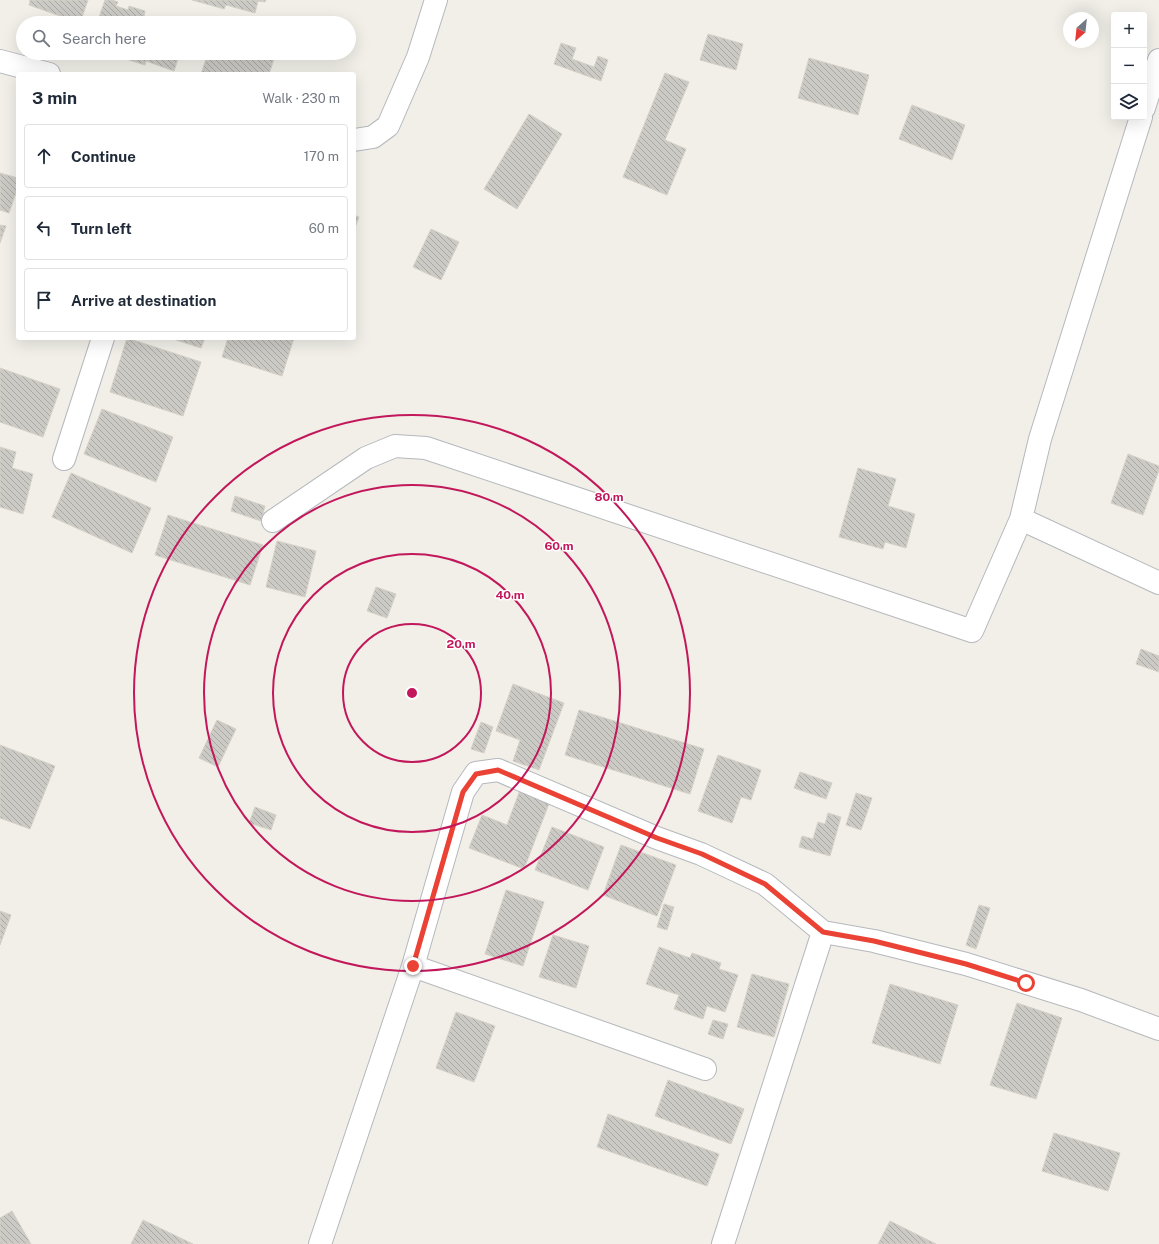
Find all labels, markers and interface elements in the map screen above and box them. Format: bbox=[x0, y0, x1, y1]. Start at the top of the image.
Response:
north arrow bbox=[1063, 12, 1099, 48]
map controls bbox=[1111, 12, 1147, 120]
button: + bbox=[1111, 12, 1147, 48]
search box bbox=[16, 16, 356, 60]
icon: search bbox=[30, 27, 52, 49]
text: Search here bbox=[62, 30, 146, 47]
button: − bbox=[1111, 48, 1147, 84]
button: layers bbox=[1111, 84, 1147, 120]
text: 3 min bbox=[32, 88, 77, 108]
text: Walk · 230 m bbox=[262, 91, 340, 106]
icon: ahead bbox=[33, 145, 55, 167]
text: Continue bbox=[71, 148, 136, 165]
text: 170 m bbox=[304, 149, 339, 164]
icon: left bbox=[33, 217, 55, 239]
text: Turn left bbox=[71, 220, 132, 237]
text: 60 m bbox=[309, 221, 339, 236]
icon: arrive bbox=[33, 289, 55, 311]
text: Arrive at destination bbox=[71, 292, 216, 309]
text: 80 m bbox=[594, 490, 624, 504]
text: 60 m bbox=[544, 539, 574, 553]
text: 40 m bbox=[495, 588, 525, 602]
text: 20 m bbox=[447, 637, 476, 651]
centre of rings bbox=[405, 686, 419, 700]
route end bbox=[404, 957, 422, 975]
route start bbox=[1017, 974, 1035, 992]

